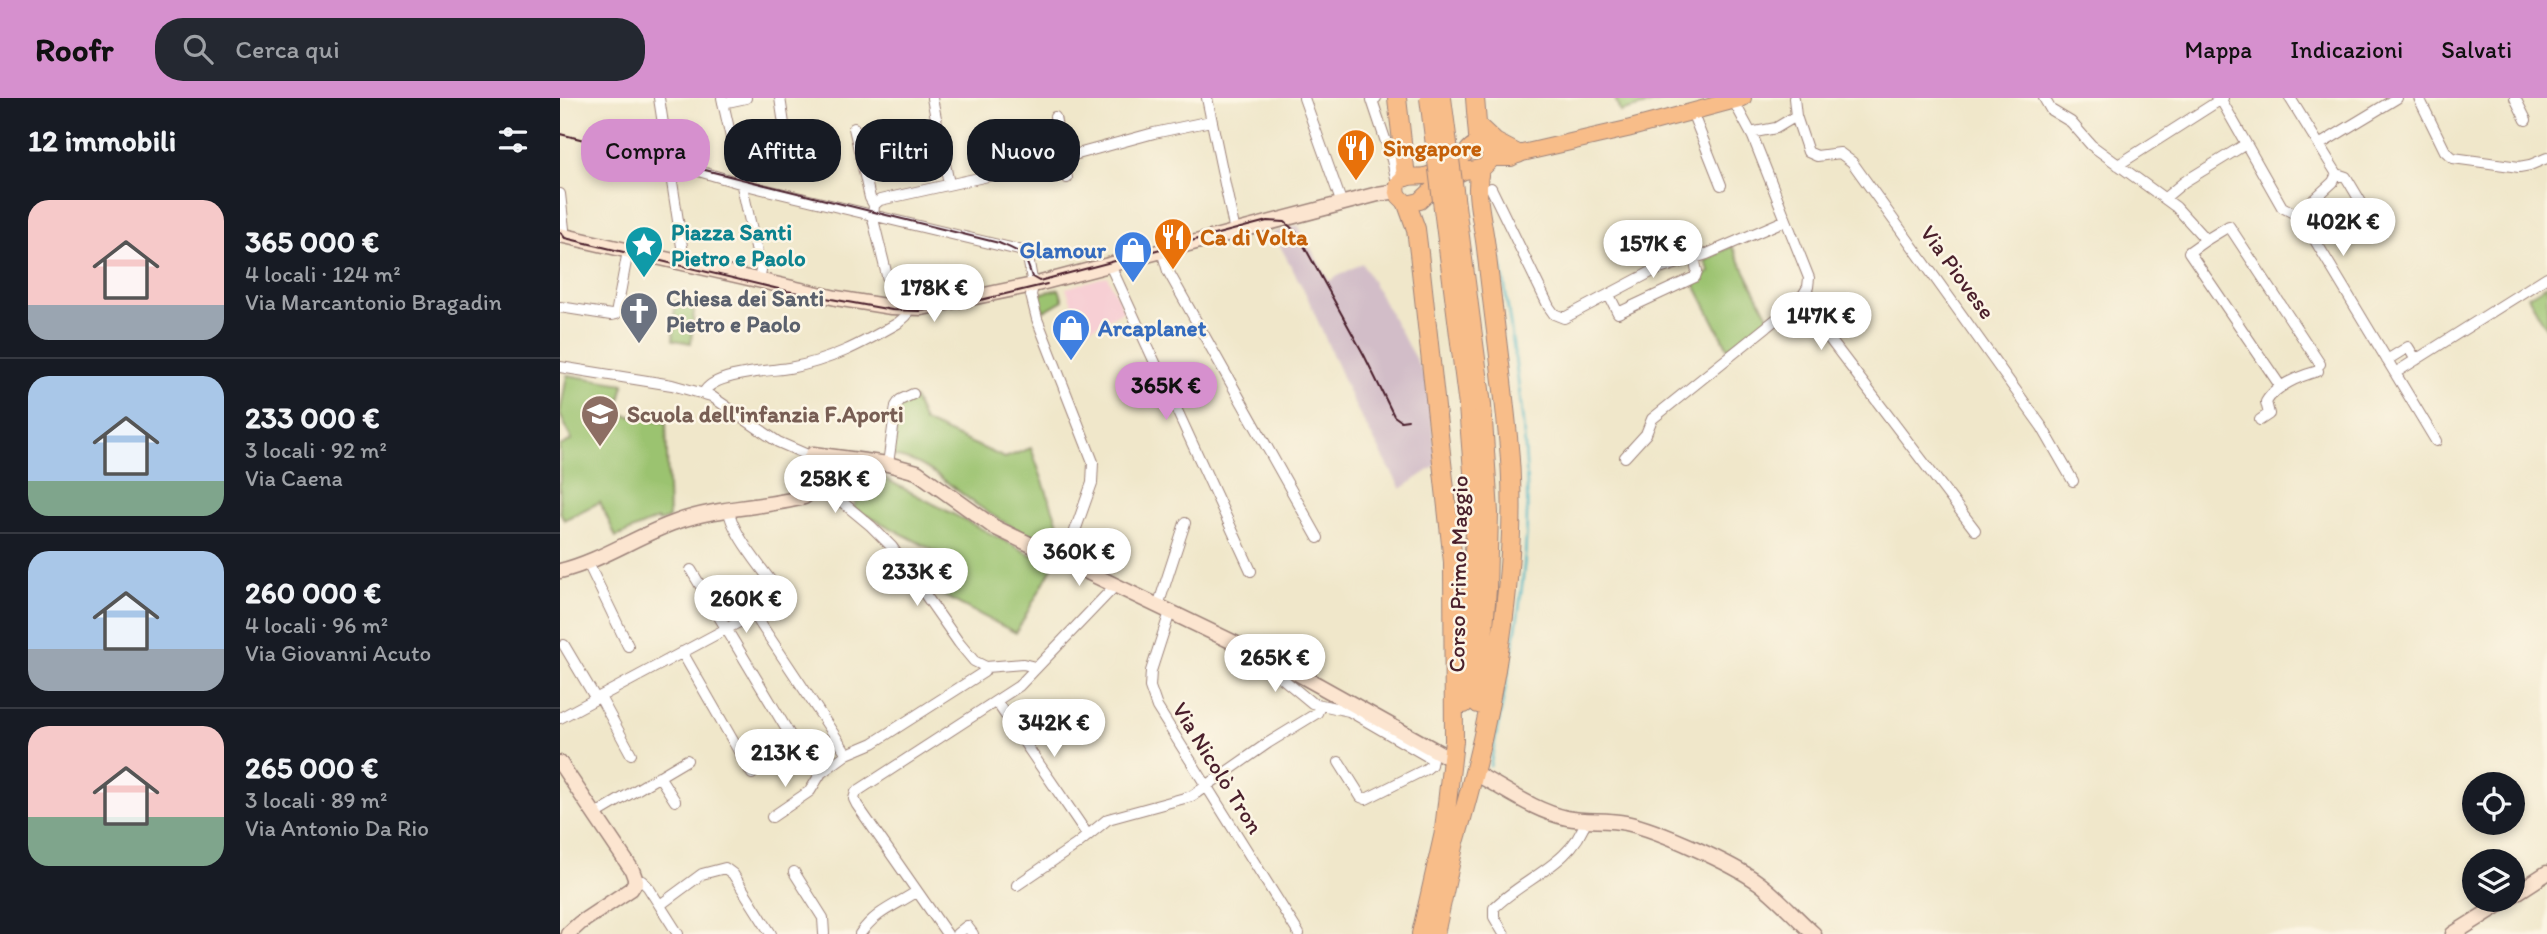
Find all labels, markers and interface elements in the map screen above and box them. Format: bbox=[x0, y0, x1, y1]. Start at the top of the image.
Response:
search box bbox=[155, 18, 645, 81]
text: Roofr bbox=[35, 30, 113, 69]
icon: search bbox=[179, 30, 217, 68]
text: Cerca qui bbox=[235, 33, 340, 65]
text: Mappa bbox=[2184, 35, 2252, 64]
text: Indicazioni bbox=[2290, 35, 2403, 64]
text: Salvati bbox=[2441, 35, 2512, 64]
chip: Compra bbox=[581, 119, 710, 182]
chip: Affitta bbox=[724, 119, 841, 182]
chip: Filtri bbox=[855, 119, 953, 182]
chip: Nuovo bbox=[967, 119, 1080, 182]
icon: filters bbox=[494, 121, 532, 159]
text: 12 immobili bbox=[28, 122, 176, 159]
restaurant icon: Singapore bbox=[1335, 127, 1377, 182]
place label: Singapore bbox=[1383, 134, 1482, 162]
pin: 402K € bbox=[2286, 198, 2400, 258]
text: 402K € bbox=[2306, 207, 2380, 235]
restaurant icon: Ca di Volta bbox=[1152, 216, 1194, 271]
place label: Piazza Santi Pietro e Paolo bbox=[671, 218, 806, 272]
street label: Via Piovese bbox=[1914, 219, 2002, 325]
pin: 157K € bbox=[1596, 220, 1710, 280]
text: 365 000 € bbox=[245, 223, 379, 260]
place label: Ca di Volta bbox=[1200, 223, 1309, 251]
place icon: Piazza Santi Pietro e Paolo bbox=[623, 224, 665, 279]
icon: home bbox=[84, 228, 168, 312]
shop icon: Glamour bbox=[1112, 229, 1154, 284]
text: 157K € bbox=[1619, 229, 1687, 257]
place label: Glamour bbox=[1020, 236, 1107, 264]
text: 4 locali · 124 m² bbox=[245, 260, 401, 288]
pin: 178K € bbox=[877, 264, 991, 324]
text: 178K € bbox=[900, 273, 968, 301]
place label: Chiesa dei Santi Pietro e Paolo bbox=[666, 284, 824, 338]
text: Via Marcantonio Bragadin bbox=[245, 288, 502, 316]
church icon: Chiesa dei Santi Pietro e Paolo bbox=[618, 290, 660, 345]
pin: 147K € bbox=[1764, 292, 1878, 352]
text: 147K € bbox=[1787, 301, 1855, 329]
shop icon: Arcaplanet bbox=[1050, 307, 1092, 362]
place label: Arcaplanet bbox=[1097, 314, 1207, 342]
pin: 365K € bbox=[1109, 362, 1223, 422]
text: 365K € bbox=[1131, 371, 1201, 399]
school or university icon: Scuola dell'infanzia F.Aporti bbox=[579, 393, 621, 448]
text: 233 000 € bbox=[245, 399, 380, 436]
place label: Scuola dell'infanzia F.Aporti bbox=[627, 400, 904, 428]
icon: home bbox=[84, 404, 168, 488]
text: 3 locali · 92 m² bbox=[245, 436, 387, 464]
pin: 258K € bbox=[778, 456, 892, 515]
text: Via Caena bbox=[245, 464, 343, 492]
text: 258K € bbox=[800, 464, 870, 492]
street label: Corso Primo Maggio bbox=[1442, 475, 1474, 673]
pin: 360K € bbox=[1022, 528, 1136, 588]
text: 360K € bbox=[1043, 537, 1115, 565]
pin: 233K € bbox=[860, 548, 974, 608]
text: 233K € bbox=[882, 557, 952, 585]
text: 260 000 € bbox=[245, 574, 381, 611]
pin: 260K € bbox=[689, 575, 803, 635]
icon: home bbox=[84, 579, 168, 663]
text: 260K € bbox=[710, 584, 782, 612]
text: 4 locali · 96 m² bbox=[245, 611, 388, 639]
pin: 265K € bbox=[1218, 634, 1332, 694]
text: Via Giovanni Acuto bbox=[245, 639, 431, 667]
text: 265K € bbox=[1240, 643, 1310, 671]
street label: Via Nicolò Tron bbox=[1166, 697, 1270, 839]
pin: 342K € bbox=[997, 700, 1111, 759]
text: 342K € bbox=[1018, 708, 1090, 736]
pin: 213K € bbox=[728, 730, 842, 789]
text: 213K € bbox=[751, 738, 819, 766]
text: 265 000 € bbox=[245, 749, 378, 786]
icon: home bbox=[84, 754, 168, 838]
map controls bbox=[2462, 772, 2525, 912]
button: locate bbox=[2462, 772, 2525, 835]
text: 3 locali · 89 m² bbox=[245, 786, 387, 814]
text: Via Antonio Da Rio bbox=[245, 814, 429, 842]
button: layers bbox=[2462, 849, 2525, 912]

